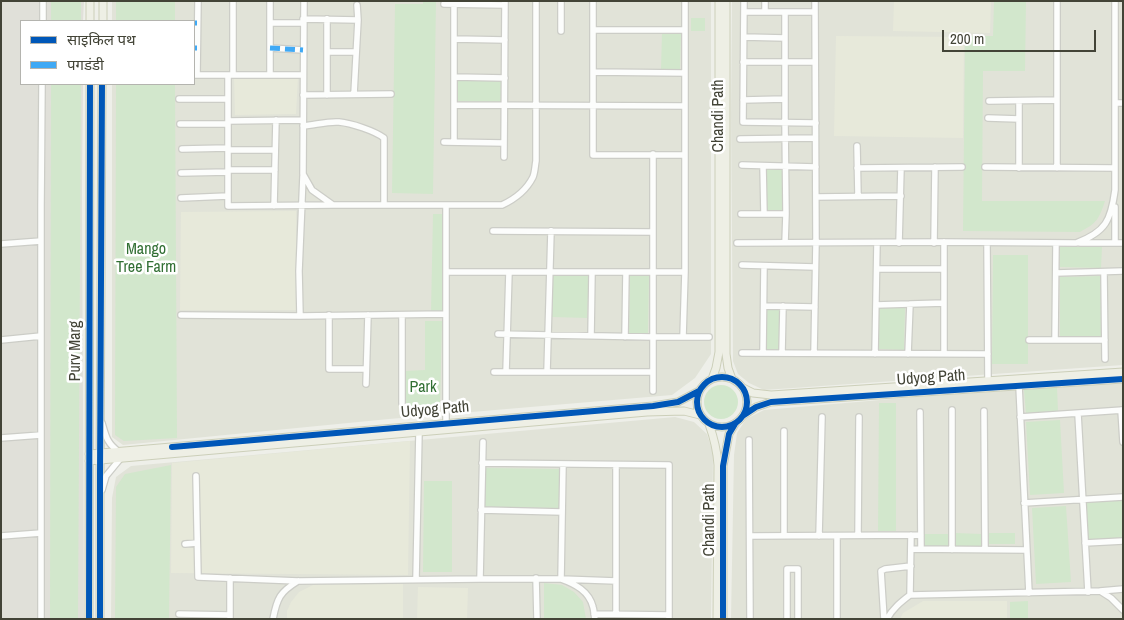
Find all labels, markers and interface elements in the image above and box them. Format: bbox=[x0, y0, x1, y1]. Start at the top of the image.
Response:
legend bbox=[20, 20, 195, 85]
scale bar bbox=[944, 20, 1098, 52]
text: 200 m bbox=[950, 28, 984, 49]
text: साइकिल पथ bbox=[67, 29, 136, 50]
text: पगडंडी bbox=[67, 54, 104, 75]
street label: Chandi Path bbox=[709, 80, 729, 152]
park label: Mango Tree Farm bbox=[116, 240, 176, 278]
street label: Purv Marg bbox=[66, 321, 86, 381]
street label: Udyog Path bbox=[896, 366, 966, 390]
park label: Park bbox=[410, 378, 436, 398]
street label: Udyog Path bbox=[400, 397, 470, 423]
street label: Chandi Path bbox=[700, 484, 720, 556]

